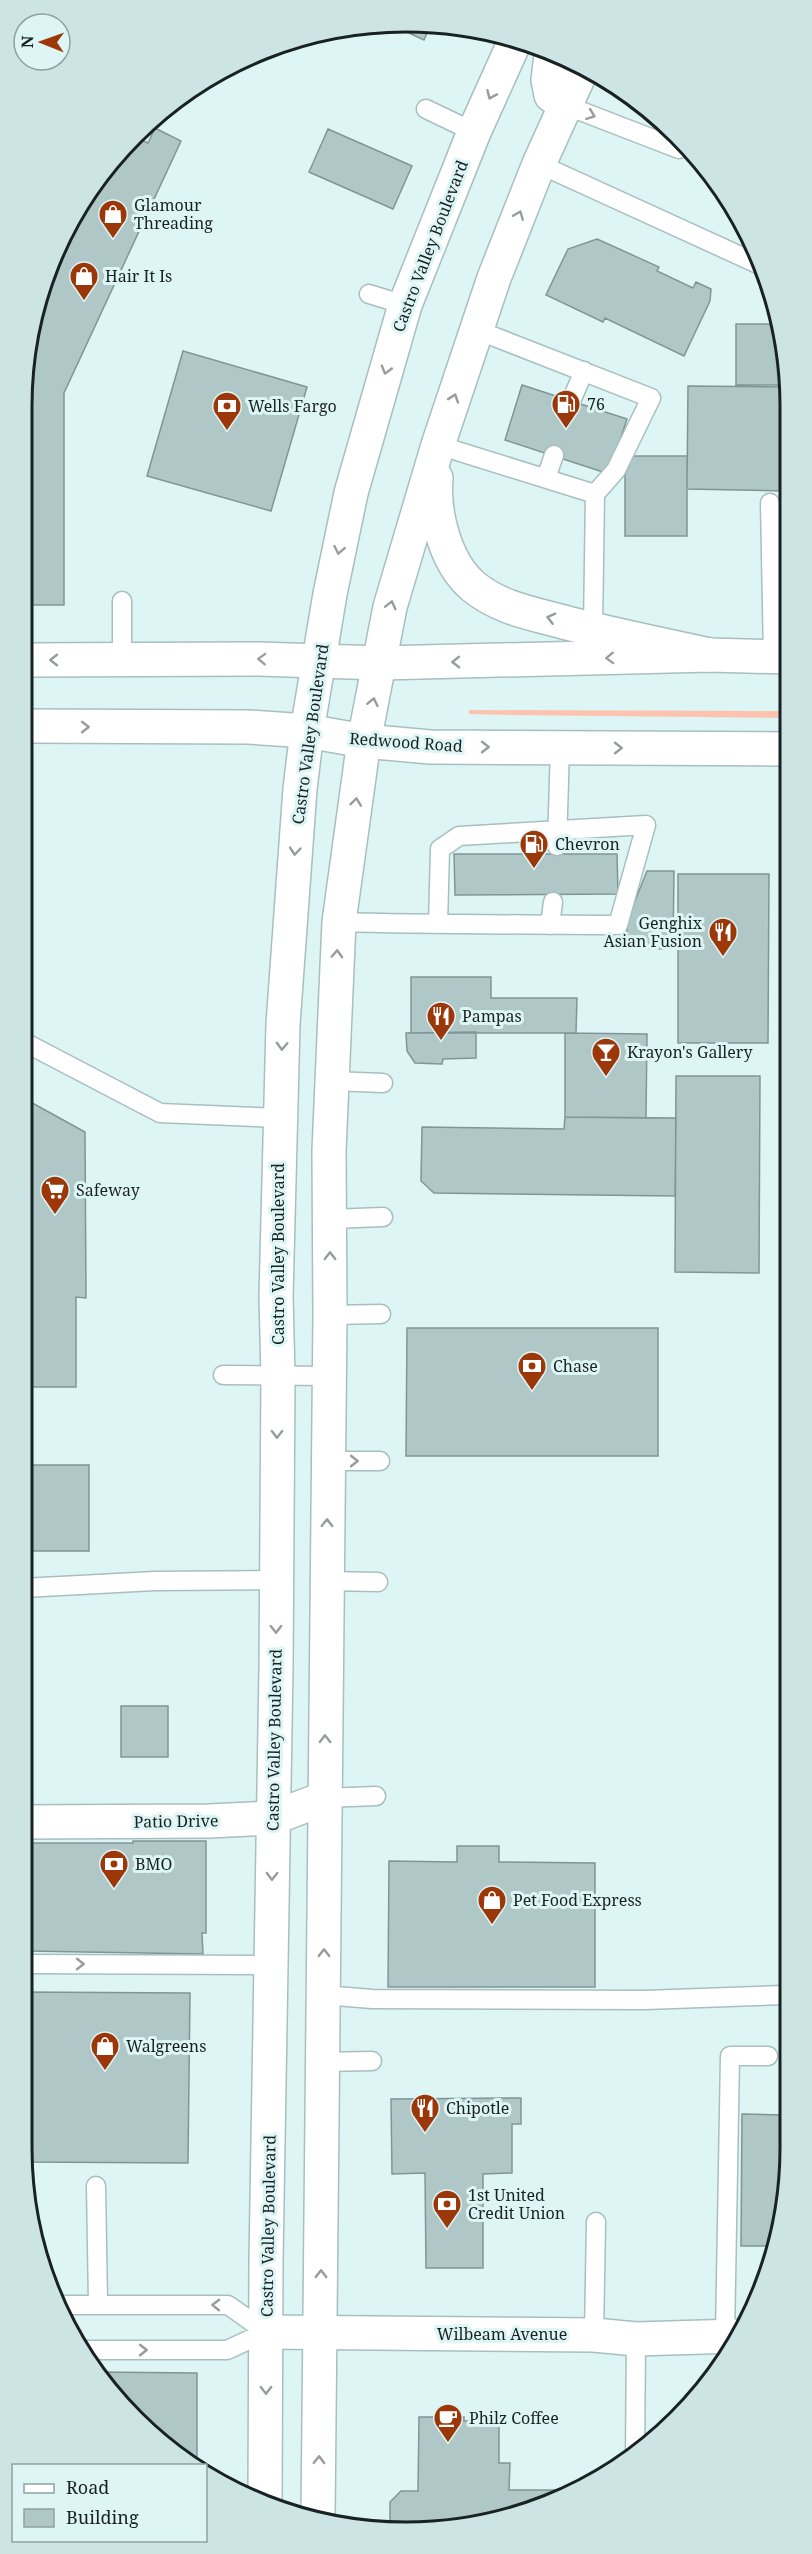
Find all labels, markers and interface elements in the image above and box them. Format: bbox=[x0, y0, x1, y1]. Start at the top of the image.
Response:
north arrow bbox=[12, 12, 72, 72]
text: N bbox=[16, 35, 38, 48]
one-way arrow bbox=[486, 88, 498, 99]
one-way arrow bbox=[585, 107, 596, 120]
street label: Castro Valley Boulevard bbox=[387, 157, 473, 335]
place label: Glamour Threading bbox=[134, 194, 213, 234]
shop icon: Glamour Threading bbox=[97, 198, 129, 240]
one-way arrow bbox=[512, 210, 524, 221]
shop icon: Hair It Is bbox=[68, 260, 100, 302]
place label: Hair It Is bbox=[105, 265, 172, 287]
one-way arrow bbox=[381, 364, 393, 374]
fuel station icon: 76 bbox=[550, 388, 582, 430]
bank icon: Wells Fargo bbox=[211, 390, 243, 432]
one-way arrow bbox=[447, 393, 460, 404]
place label: 76 bbox=[587, 393, 605, 415]
place label: Wells Fargo bbox=[248, 395, 337, 417]
one-way arrow bbox=[333, 545, 346, 555]
one-way arrow bbox=[384, 600, 397, 610]
one-way arrow bbox=[546, 613, 556, 626]
street label: Castro Valley Boulevard bbox=[286, 642, 334, 826]
one-way arrow bbox=[605, 652, 614, 664]
one-way arrow bbox=[258, 653, 267, 666]
one-way arrow bbox=[49, 654, 58, 666]
one-way arrow bbox=[452, 655, 461, 668]
one-way arrow bbox=[365, 697, 378, 707]
one-way arrow bbox=[81, 721, 90, 733]
street label: Redwood Road bbox=[349, 727, 464, 757]
one-way arrow bbox=[481, 741, 490, 753]
one-way arrow bbox=[614, 742, 623, 754]
one-way arrow bbox=[349, 798, 362, 807]
fuel station icon: Chevron bbox=[518, 828, 550, 870]
place label: Chevron bbox=[555, 833, 620, 855]
one-way arrow bbox=[289, 847, 302, 856]
place label: Genghix Asian Fusion bbox=[603, 912, 703, 952]
restaurant icon: Genghix Asian Fusion bbox=[707, 916, 739, 958]
one-way arrow bbox=[331, 950, 344, 959]
restaurant icon: Pampas bbox=[425, 1000, 457, 1042]
place label: Pampas bbox=[462, 1005, 522, 1027]
bar icon: Krayon's Gallery bbox=[590, 1036, 622, 1078]
place label: Krayon's Gallery bbox=[627, 1041, 753, 1063]
one-way arrow bbox=[276, 1042, 289, 1051]
street label: Castro Valley Boulevard bbox=[267, 1163, 289, 1345]
supermarket icon: Safeway bbox=[39, 1174, 71, 1216]
place label: Safeway bbox=[76, 1179, 141, 1201]
one-way arrow bbox=[324, 1252, 336, 1261]
bank icon: Chase bbox=[516, 1350, 548, 1392]
place label: Chase bbox=[553, 1355, 598, 1377]
one-way arrow bbox=[271, 1430, 283, 1439]
one-way arrow bbox=[349, 1455, 358, 1467]
one-way arrow bbox=[321, 1518, 333, 1527]
one-way arrow bbox=[270, 1625, 282, 1634]
street label: Castro Valley Boulevard bbox=[261, 1649, 287, 1831]
one-way arrow bbox=[319, 1735, 331, 1744]
street label: Patio Drive bbox=[133, 1809, 219, 1833]
bank icon: BMO bbox=[98, 1848, 130, 1890]
place label: BMO bbox=[135, 1853, 172, 1875]
one-way arrow bbox=[266, 1872, 278, 1881]
shop icon: Pet Food Express bbox=[476, 1884, 508, 1926]
place label: Pet Food Express bbox=[513, 1889, 642, 1911]
one-way arrow bbox=[318, 1949, 330, 1958]
one-way arrow bbox=[76, 1958, 85, 1970]
shop icon: Walgreens bbox=[89, 2030, 121, 2072]
place label: Walgreens bbox=[126, 2035, 206, 2057]
restaurant icon: Chipotle bbox=[409, 2092, 441, 2134]
place label: Chipotle bbox=[446, 2097, 509, 2119]
street label: Castro Valley Boulevard bbox=[255, 2135, 281, 2317]
place label: 1st United Credit Union bbox=[468, 2184, 565, 2224]
bank icon: 1st United Credit Union bbox=[431, 2188, 463, 2230]
one-way arrow bbox=[314, 2270, 327, 2279]
one-way arrow bbox=[212, 2299, 221, 2311]
street label: Wilbeam Avenue bbox=[437, 2323, 567, 2345]
one-way arrow bbox=[138, 2344, 147, 2356]
one-way arrow bbox=[260, 2386, 272, 2395]
cafe icon: Philz Coffee bbox=[432, 2402, 464, 2444]
place label: Philz Coffee bbox=[469, 2407, 559, 2429]
one-way arrow bbox=[313, 2455, 325, 2464]
legend bbox=[12, 2464, 207, 2542]
text: Road bbox=[66, 2475, 109, 2499]
text: Building bbox=[66, 2505, 139, 2529]

